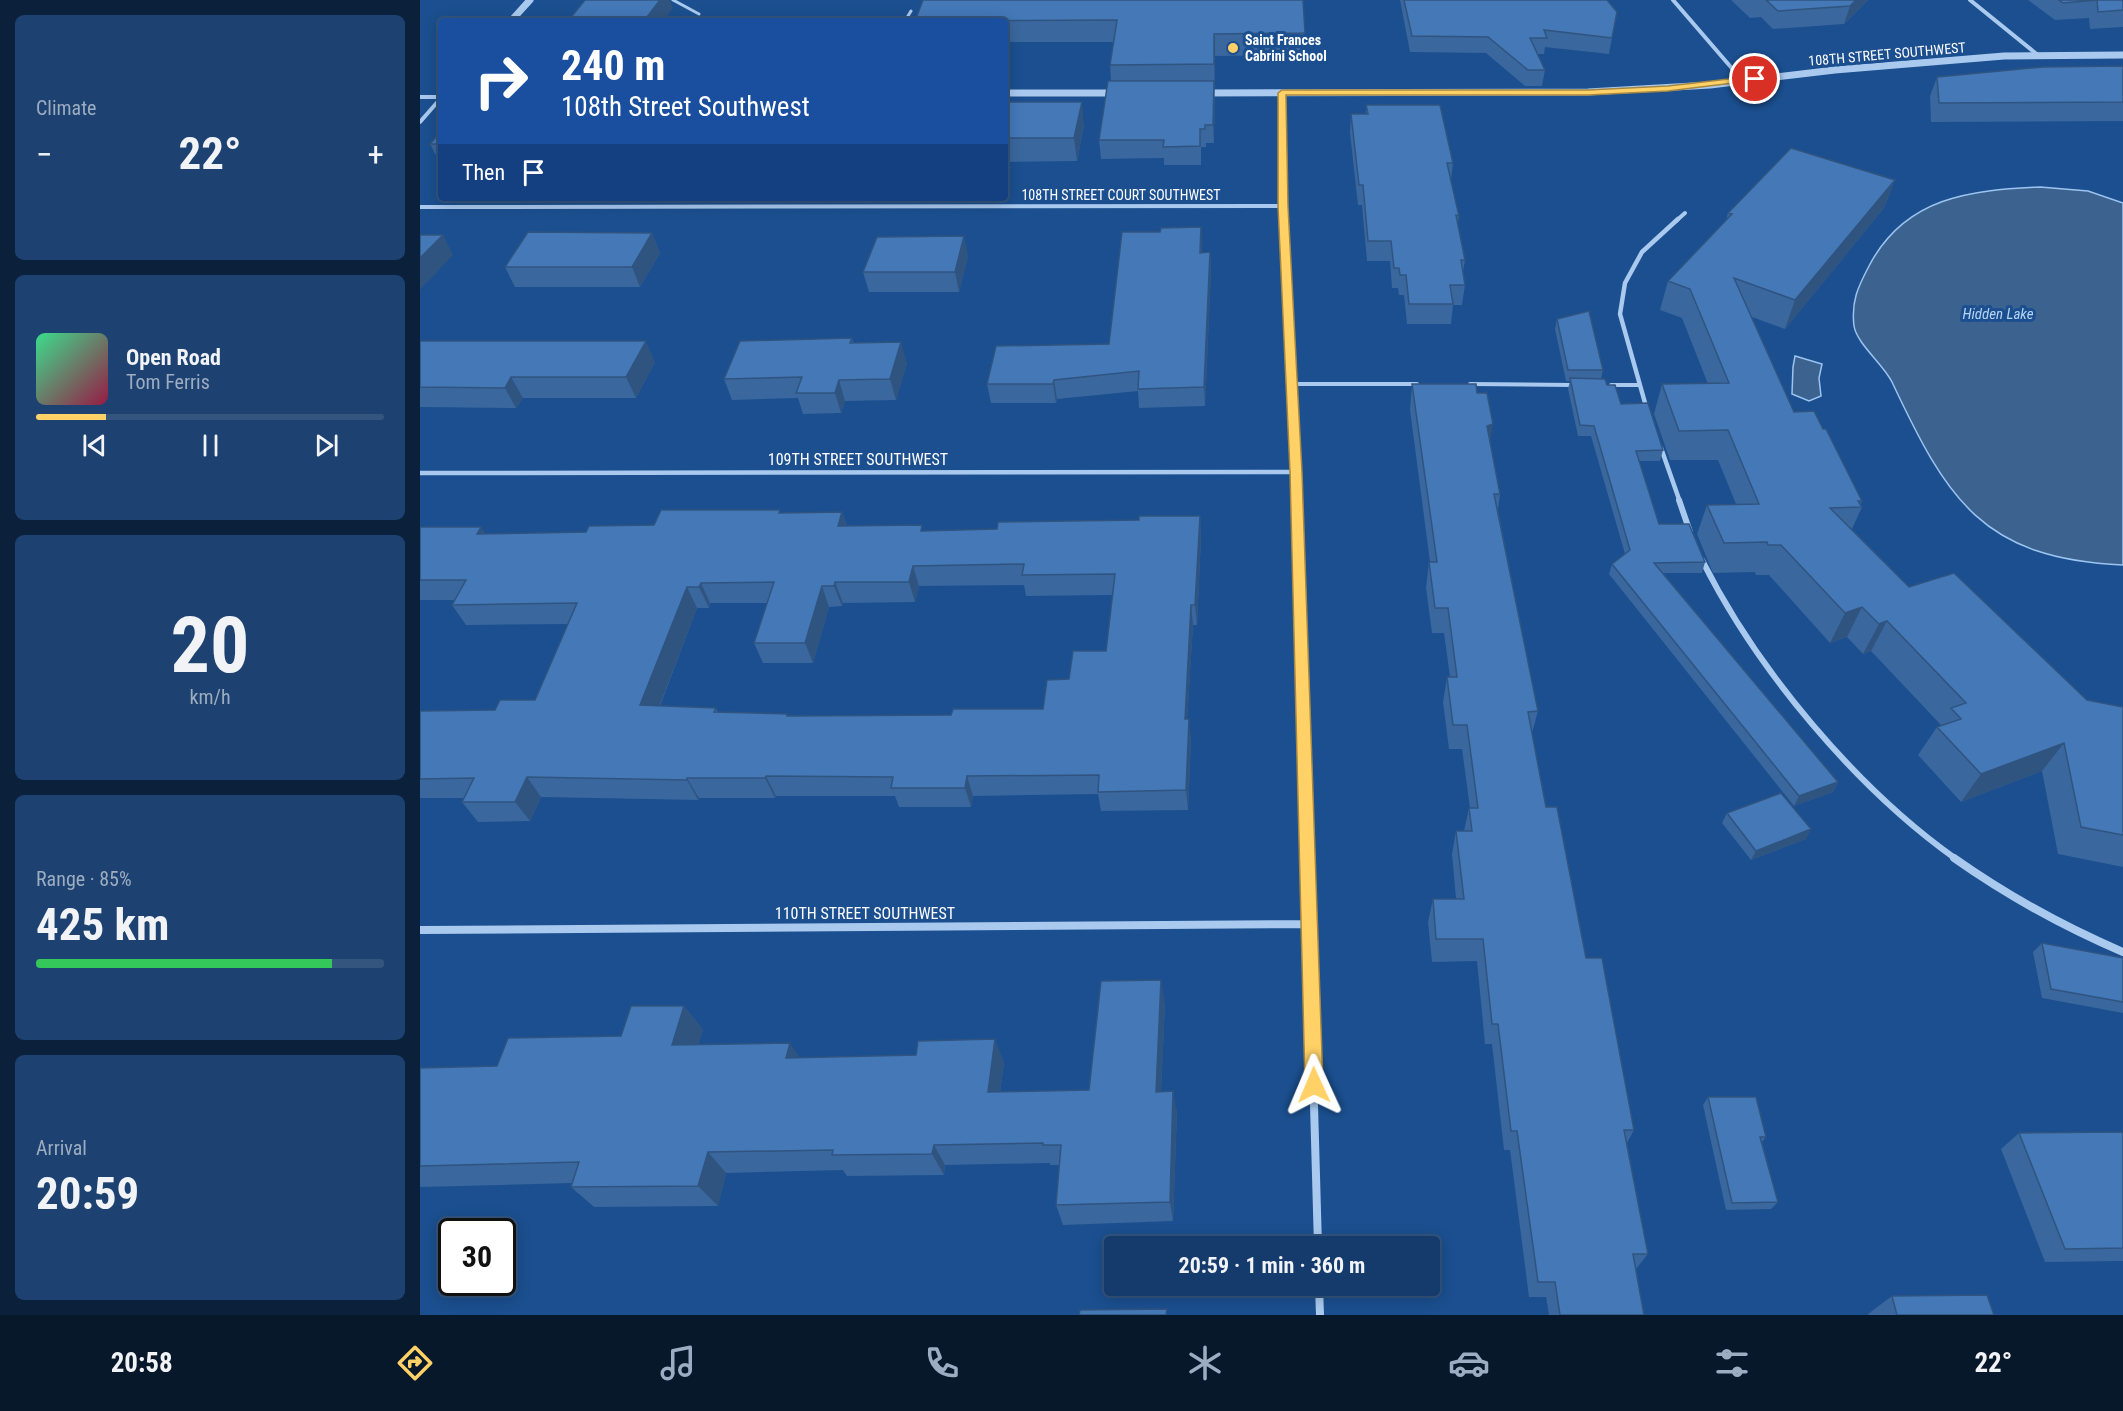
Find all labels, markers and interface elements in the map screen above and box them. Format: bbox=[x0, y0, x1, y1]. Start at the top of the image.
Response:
place label: Saint Frances Cabrini School bbox=[1245, 32, 1327, 64]
street label: 108TH STREET SOUTHWEST bbox=[1808, 39, 1966, 69]
text: 240 m bbox=[561, 41, 666, 90]
marker: Saint Frances Cabrini School bbox=[1226, 41, 1240, 55]
icon: right bbox=[462, 42, 540, 120]
pin bbox=[1729, 53, 1780, 104]
icon: arrive bbox=[1738, 62, 1771, 95]
text: 108th Street Southwest bbox=[561, 91, 810, 123]
text: Climate bbox=[36, 96, 96, 120]
text: 22° bbox=[179, 127, 242, 180]
text: − bbox=[36, 135, 53, 174]
text: + bbox=[368, 135, 384, 174]
icon: arrive bbox=[517, 156, 550, 189]
text: Then bbox=[462, 160, 505, 185]
street label: 108TH STREET COURT SOUTHWEST bbox=[1021, 187, 1221, 203]
water label: Hidden Lake bbox=[1962, 305, 2034, 323]
text: Open Road bbox=[126, 345, 221, 370]
text: Tom Ferris bbox=[126, 370, 210, 394]
icon: previous bbox=[78, 429, 111, 462]
icon: pause bbox=[194, 429, 227, 462]
icon: next bbox=[310, 429, 343, 462]
street label: 109TH STREET SOUTHWEST bbox=[768, 450, 948, 469]
text: 20 bbox=[171, 600, 249, 691]
text: km/h bbox=[189, 685, 231, 709]
text: Range · 85% bbox=[36, 867, 132, 891]
text: 425 km bbox=[36, 898, 169, 951]
street label: 110TH STREET SOUTHWEST bbox=[775, 904, 955, 923]
position arrow bbox=[1282, 1053, 1346, 1117]
text: Arrival bbox=[36, 1136, 87, 1160]
text: 20:59 bbox=[36, 1167, 139, 1220]
speed limit sign: 30 bbox=[438, 1218, 516, 1296]
text: 20:59 · 1 min · 360 m bbox=[1179, 1253, 1365, 1278]
icon: directions bbox=[394, 1342, 436, 1384]
icon: music bbox=[657, 1342, 699, 1384]
icon: phone bbox=[921, 1342, 963, 1384]
icon: climate bbox=[1184, 1342, 1226, 1384]
icon: car bbox=[1448, 1342, 1490, 1384]
icon: filters bbox=[1711, 1342, 1753, 1384]
text: 20:58 bbox=[111, 1347, 173, 1379]
text: 22° bbox=[1974, 1347, 2012, 1379]

